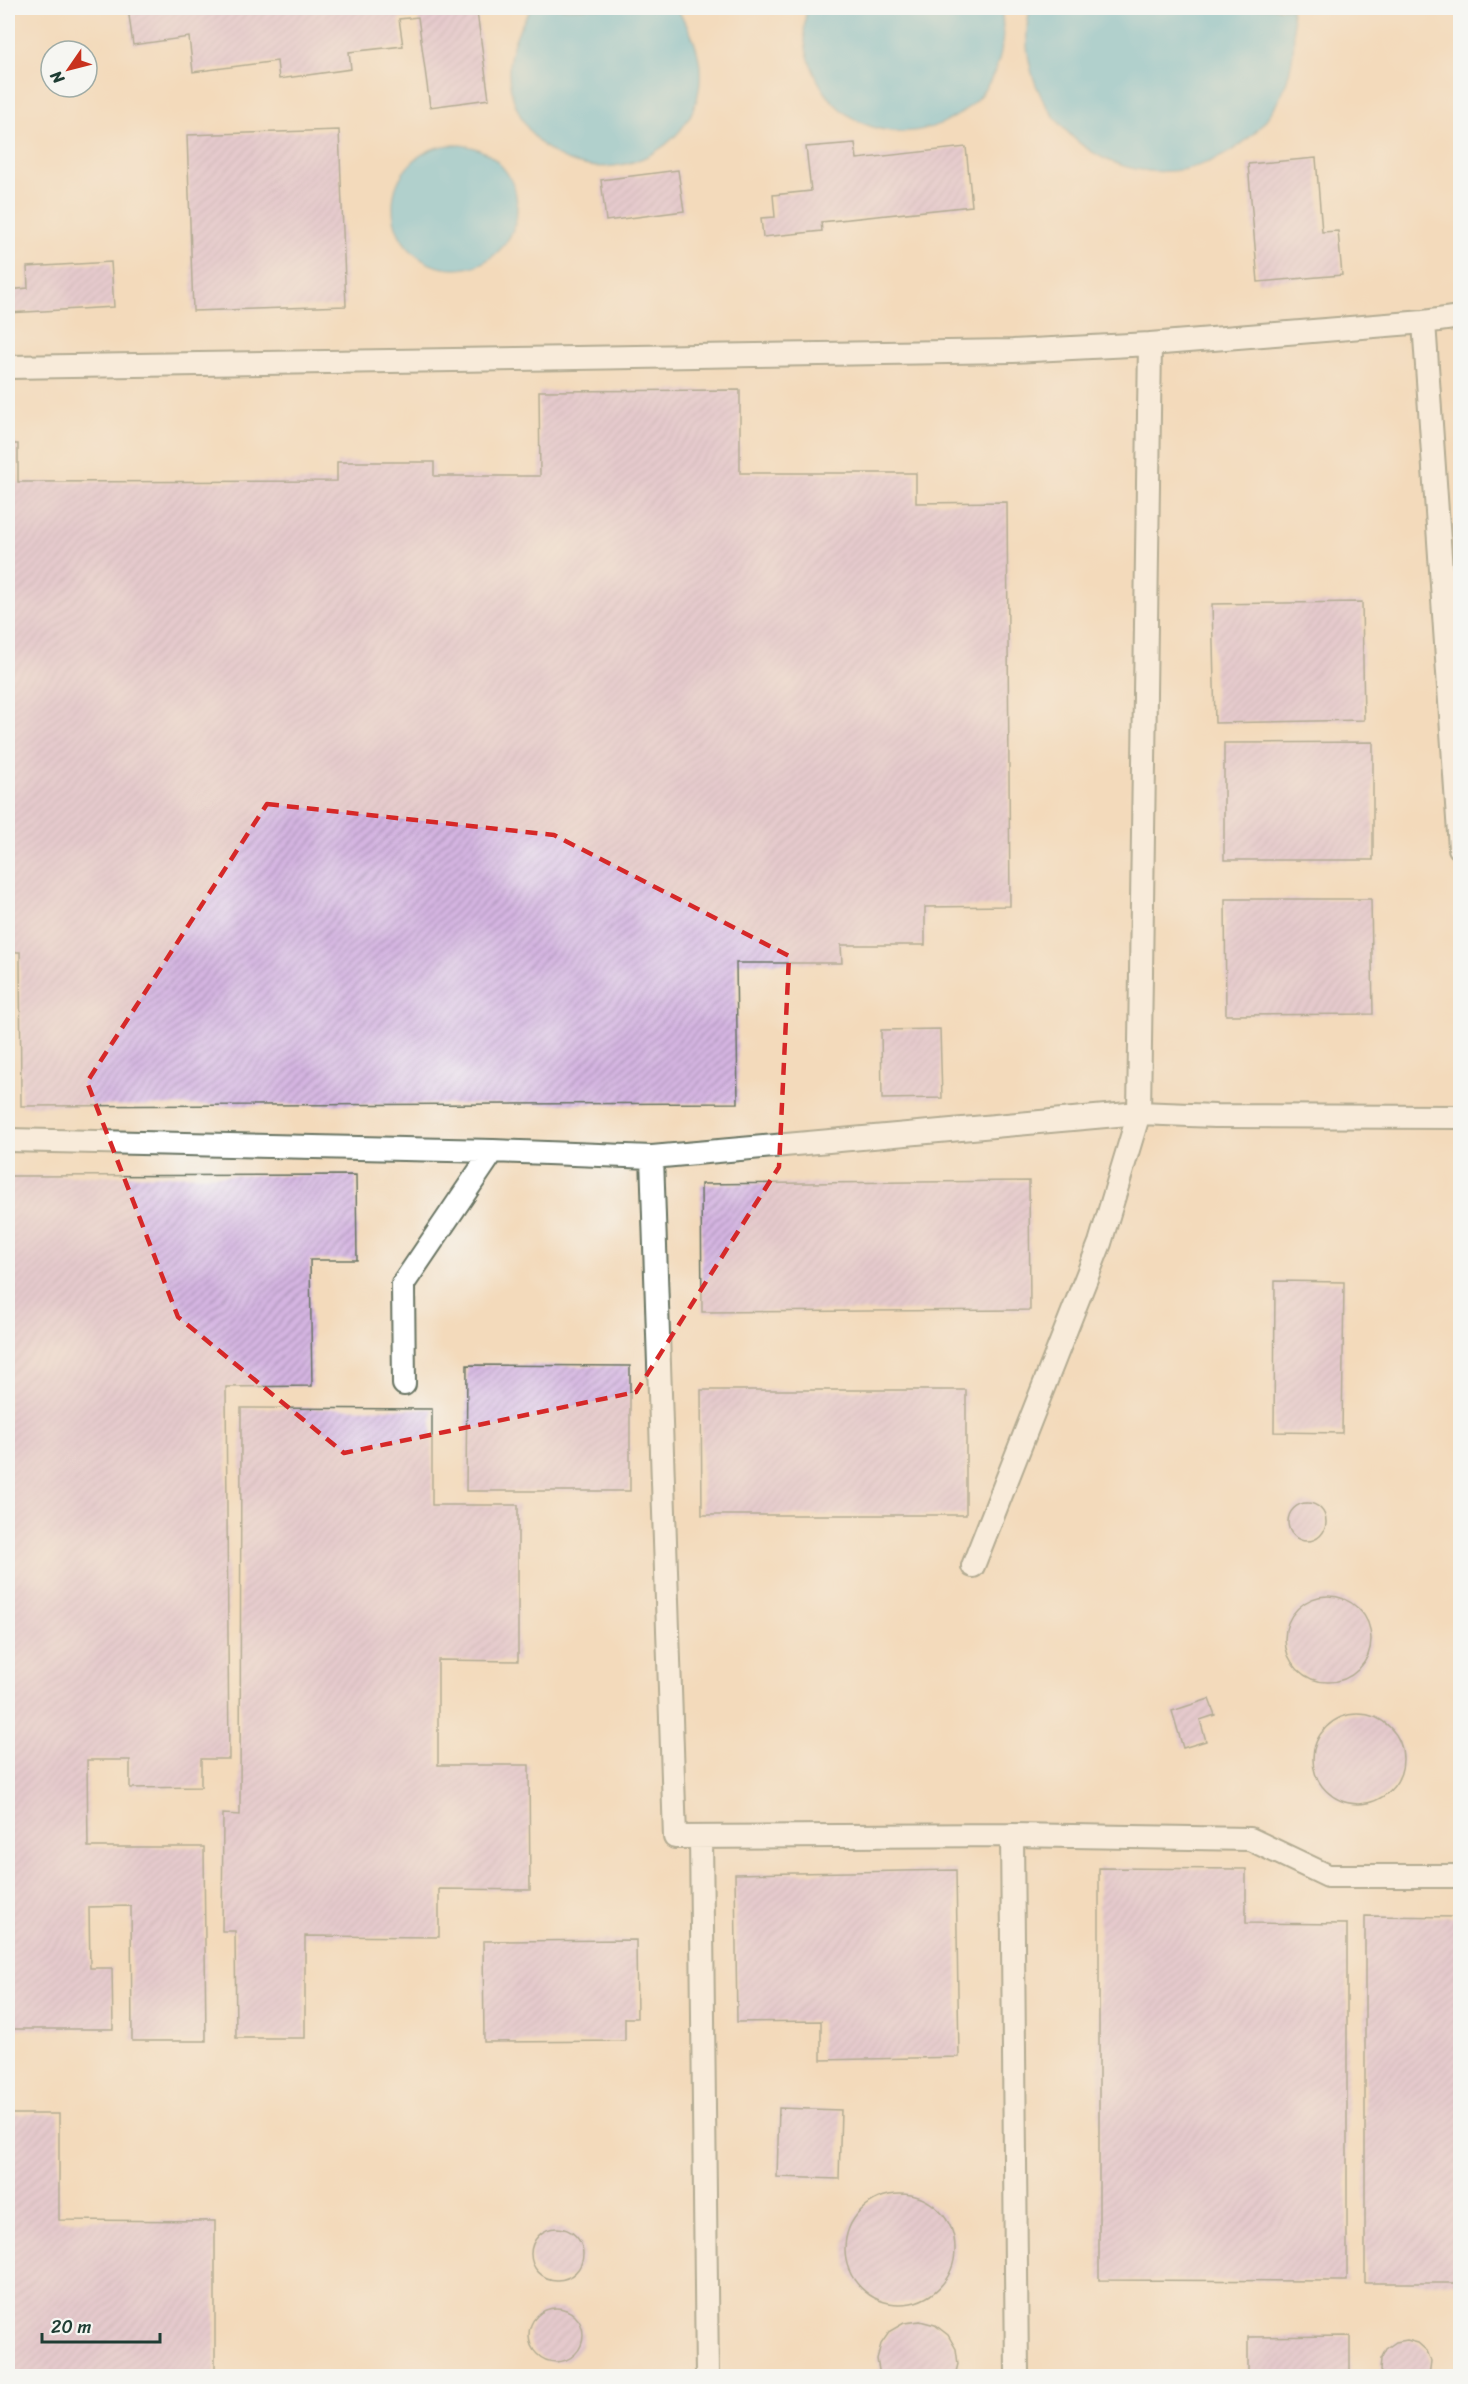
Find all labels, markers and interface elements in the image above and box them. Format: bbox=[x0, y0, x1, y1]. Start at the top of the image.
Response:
north arrow bbox=[39, 39, 99, 99]
text: N bbox=[42, 64, 73, 91]
scale bar bbox=[42, 2306, 160, 2344]
text: 20 m bbox=[51, 2311, 91, 2343]

